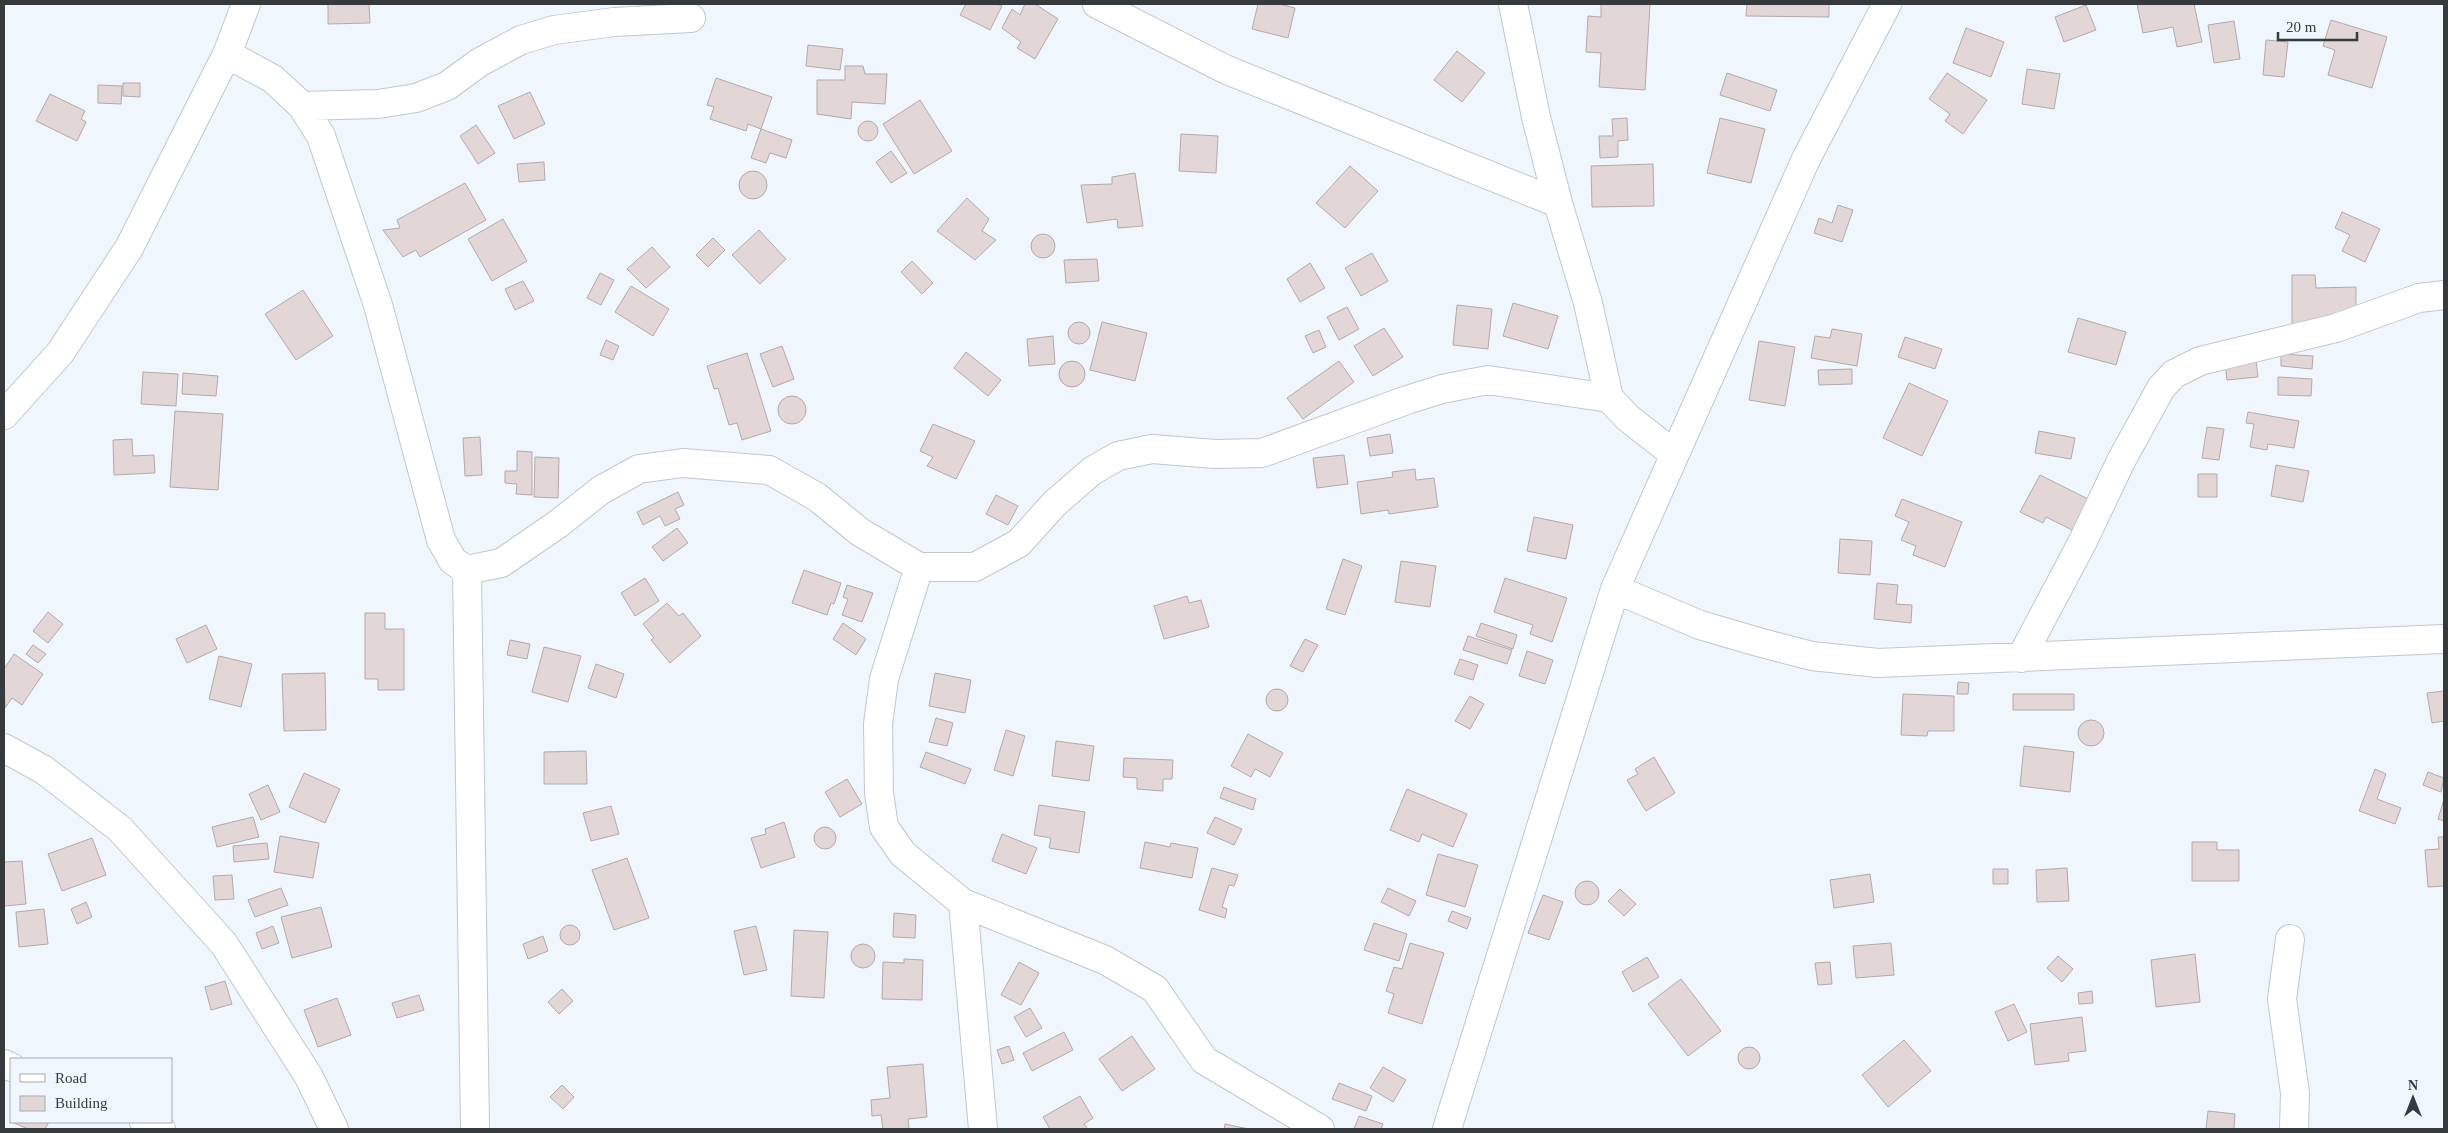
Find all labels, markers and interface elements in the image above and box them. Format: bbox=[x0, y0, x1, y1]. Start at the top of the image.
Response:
scale bar bbox=[2278, 10, 2357, 42]
text: 20 m bbox=[2286, 19, 2317, 35]
legend bbox=[10, 1058, 172, 1123]
text: Road bbox=[55, 1070, 87, 1086]
north arrow bbox=[2388, 1073, 2438, 1123]
text: N bbox=[2408, 1078, 2418, 1093]
text: Building bbox=[55, 1095, 108, 1111]

